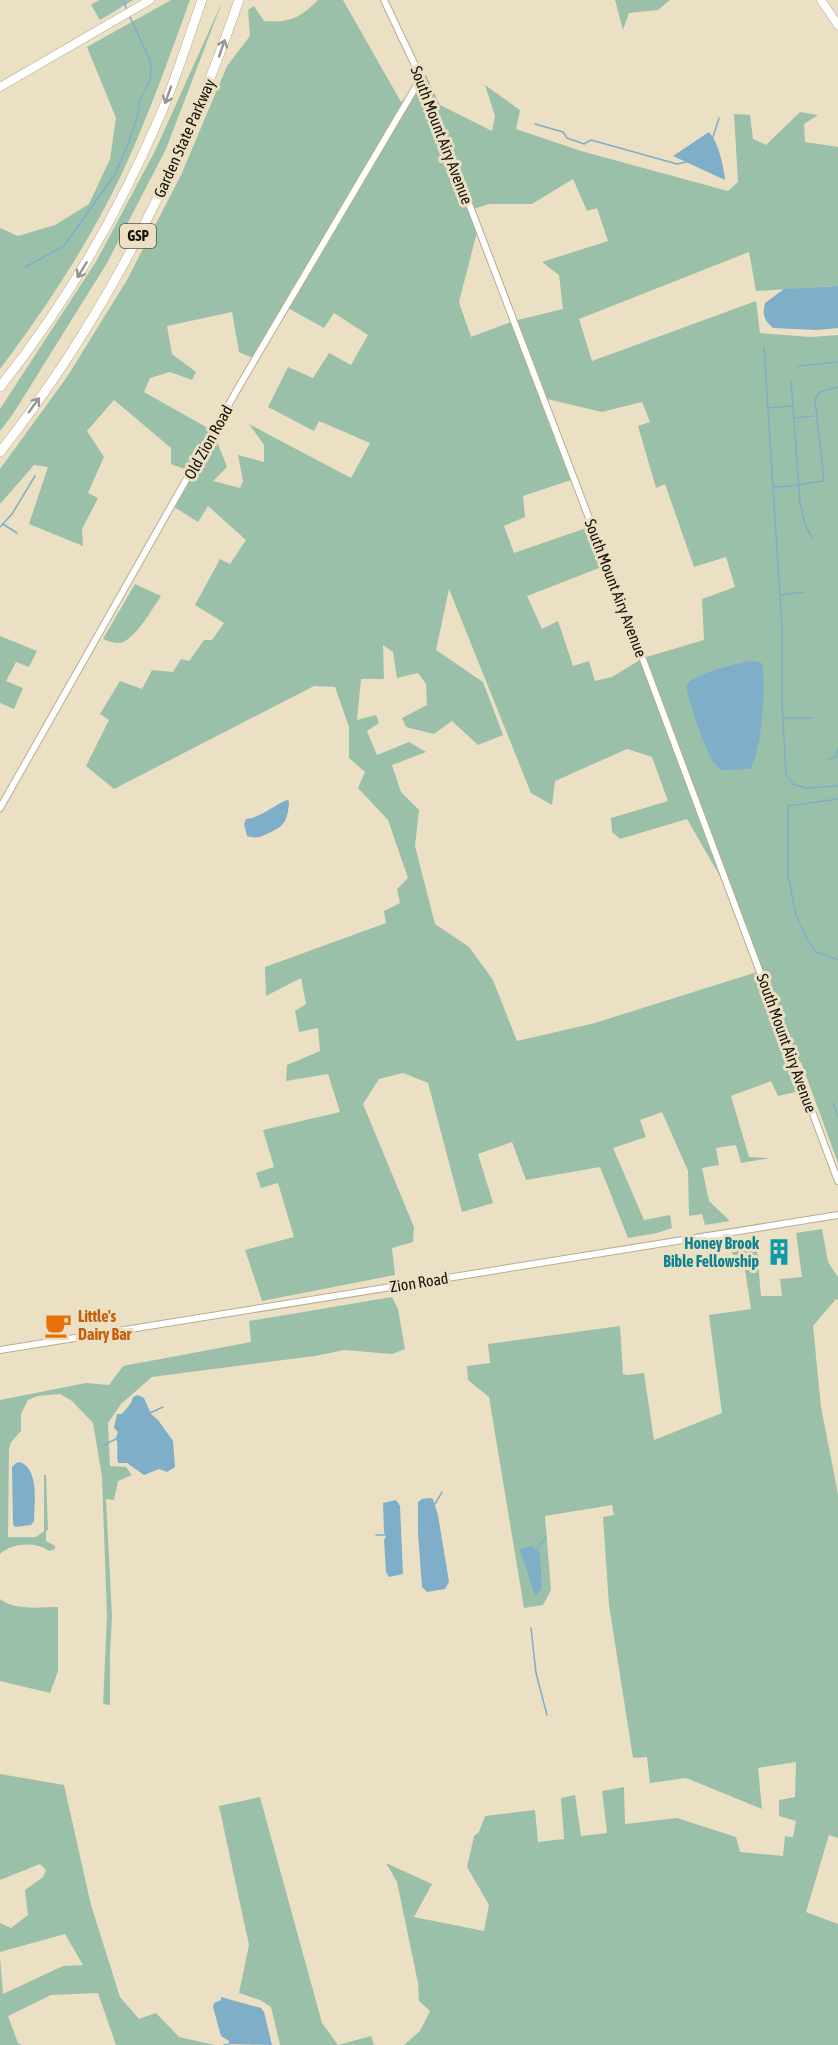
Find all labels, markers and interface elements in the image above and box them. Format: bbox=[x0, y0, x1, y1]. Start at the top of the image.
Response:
one-way arrow bbox=[218, 39, 229, 58]
street label: South Mount Airy Avenue bbox=[406, 63, 477, 207]
street label: Garden State Parkway bbox=[150, 75, 219, 201]
one-way arrow bbox=[162, 85, 173, 104]
road number: GSP bbox=[120, 224, 156, 248]
one-way arrow bbox=[76, 261, 88, 278]
one-way arrow bbox=[28, 397, 40, 413]
street label: Old Zion Road bbox=[180, 402, 236, 482]
street label: South Mount Airy Avenue bbox=[580, 516, 651, 660]
street label: South Mount Airy Avenue bbox=[753, 971, 820, 1115]
place label: Honey Brook Bible Fellowship bbox=[663, 1234, 760, 1270]
building icon: Honey Brook Bible Fellowship bbox=[764, 1237, 794, 1267]
street label: Zion Road bbox=[389, 1269, 449, 1295]
place label: Little's Dairy Bar bbox=[78, 1307, 132, 1343]
cafe icon: Little's Dairy Bar bbox=[43, 1310, 73, 1340]

